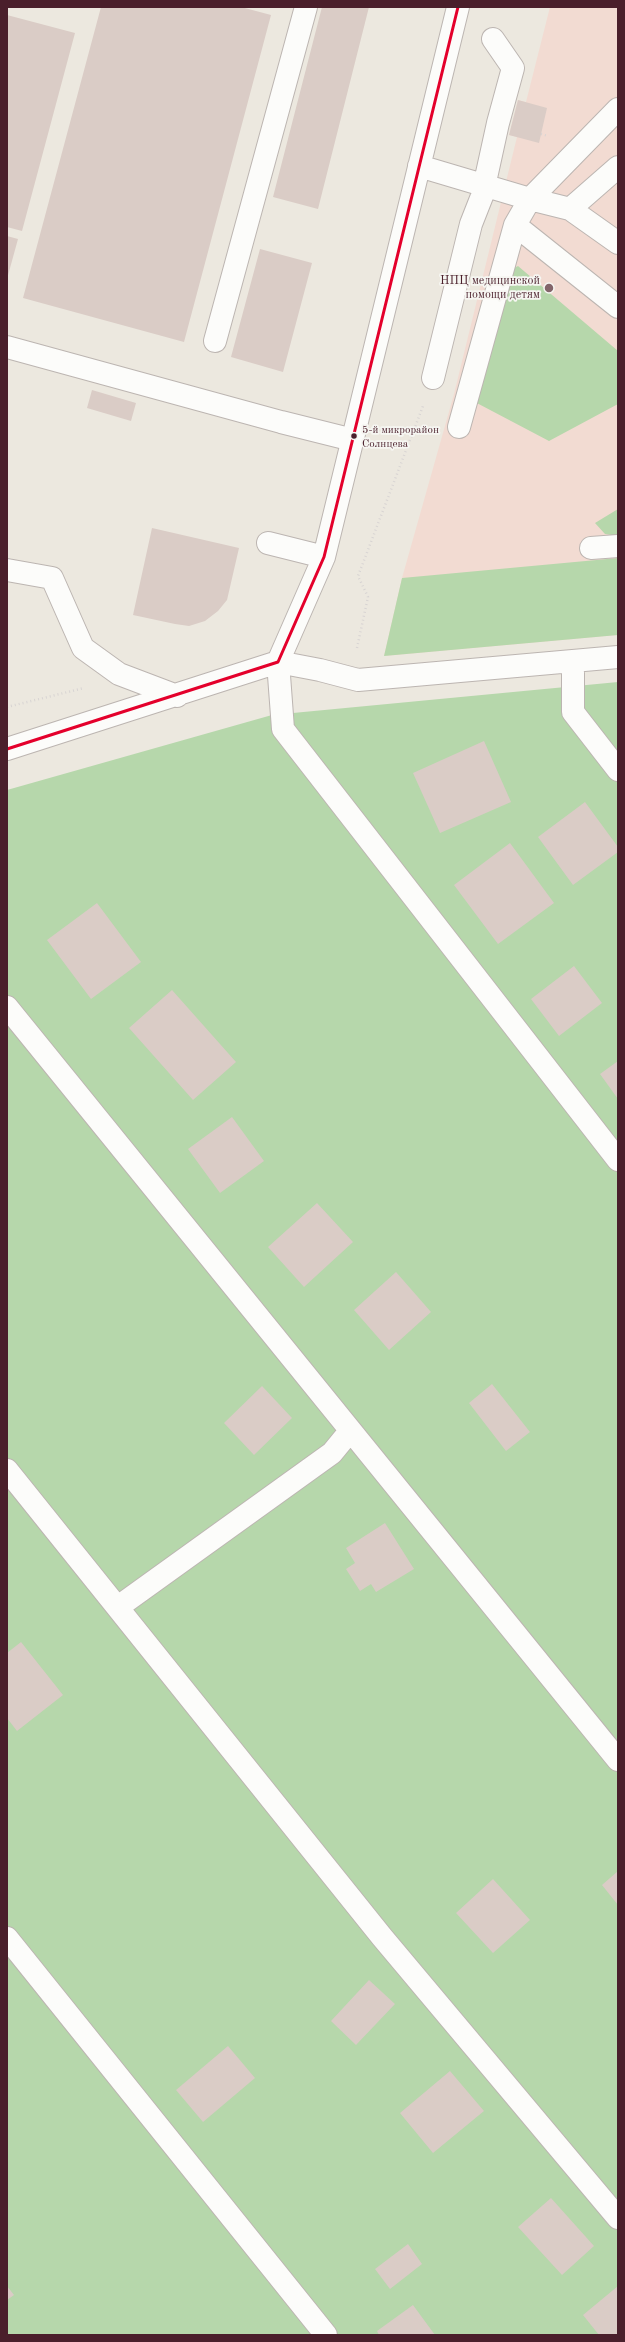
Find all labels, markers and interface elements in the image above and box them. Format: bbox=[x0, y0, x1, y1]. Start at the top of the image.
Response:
place label: НПЦ медицинской помощи детям bbox=[440, 274, 540, 302]
marker: НПЦ медицинской помощи детям bbox=[543, 282, 555, 294]
place label: 5-й микрорайон Солнцева bbox=[362, 423, 439, 449]
marker: 5-й микрорайон Солнцева bbox=[349, 431, 359, 441]

